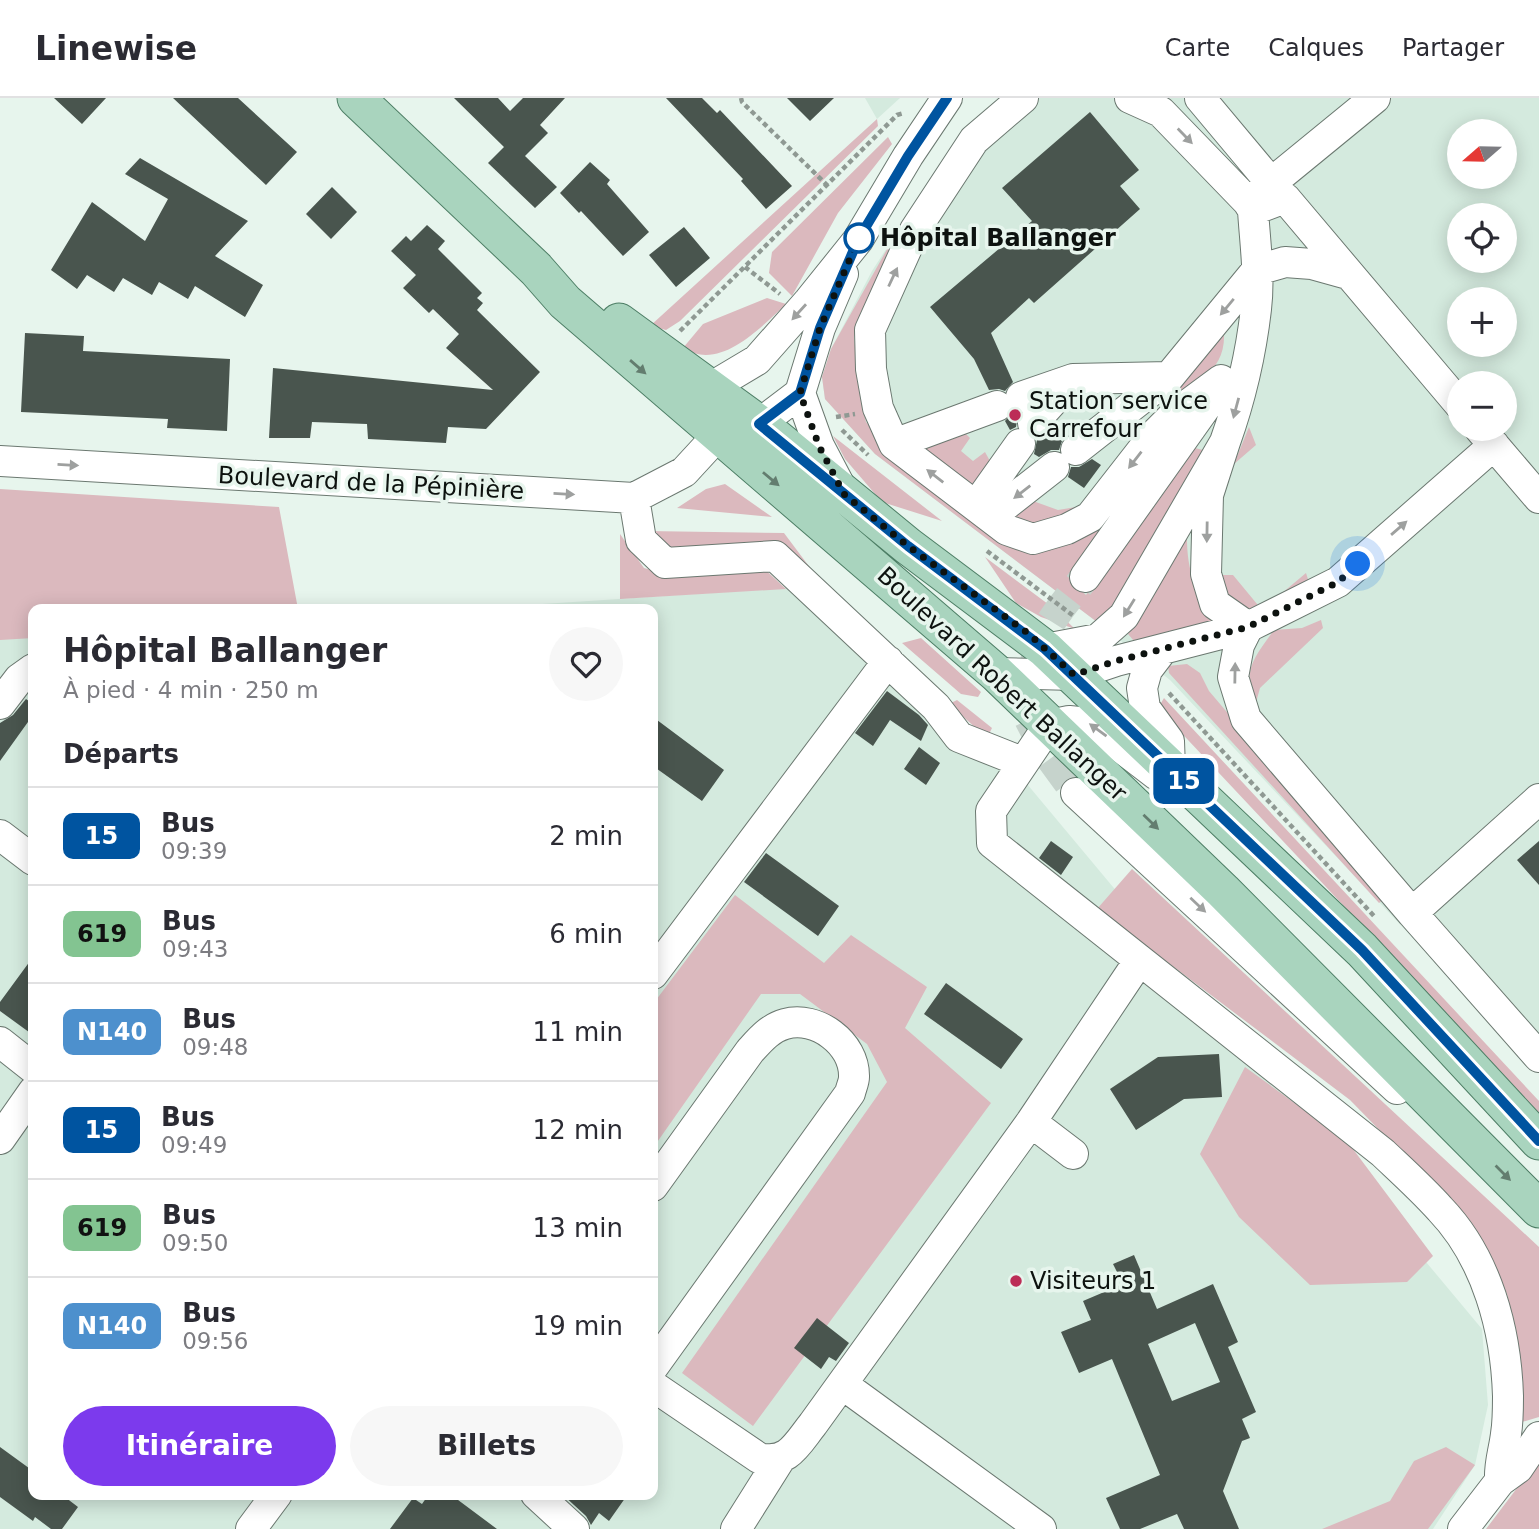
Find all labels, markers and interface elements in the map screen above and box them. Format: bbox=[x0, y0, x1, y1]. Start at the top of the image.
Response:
text: Linewise bbox=[35, 29, 197, 68]
text: Carte bbox=[1165, 34, 1230, 62]
text: Calques bbox=[1268, 34, 1364, 62]
text: Partager bbox=[1402, 34, 1504, 62]
north arrow bbox=[1447, 119, 1517, 189]
map controls bbox=[1447, 119, 1517, 441]
one-way arrow bbox=[1176, 128, 1193, 145]
button: locate bbox=[1447, 203, 1517, 273]
marker: Hôpital Ballanger bbox=[844, 223, 874, 253]
place label: Hôpital Ballanger bbox=[880, 224, 1116, 252]
one-way arrow bbox=[887, 267, 899, 287]
button: + bbox=[1447, 287, 1517, 357]
one-way arrow bbox=[1220, 299, 1235, 316]
one-way arrow bbox=[792, 303, 807, 320]
one-way arrow bbox=[629, 359, 647, 375]
button: − bbox=[1447, 371, 1517, 441]
place label: Station service Carrefour bbox=[1029, 387, 1208, 443]
one-way arrow bbox=[1230, 398, 1241, 420]
marker: Station service Carrefour bbox=[1007, 407, 1023, 423]
one-way arrow bbox=[1128, 450, 1143, 468]
one-way arrow bbox=[57, 460, 79, 471]
street label: Boulevard de la Pépinière bbox=[217, 461, 525, 505]
one-way arrow bbox=[926, 469, 944, 483]
one-way arrow bbox=[761, 471, 779, 486]
one-way arrow bbox=[1013, 485, 1031, 500]
one-way arrow bbox=[554, 489, 576, 500]
one-way arrow bbox=[1201, 521, 1213, 543]
one-way arrow bbox=[1390, 521, 1407, 536]
your location bbox=[1340, 546, 1375, 581]
street label: Boulevard Robert Ballanger bbox=[872, 561, 1132, 807]
one-way arrow bbox=[1122, 598, 1135, 618]
button: heart bbox=[549, 627, 623, 701]
text: Hôpital Ballanger bbox=[63, 631, 387, 670]
one-way arrow bbox=[1230, 661, 1241, 683]
text: À pied · 4 min · 250 m bbox=[63, 677, 319, 703]
one-way arrow bbox=[1089, 723, 1107, 737]
text: Départs bbox=[63, 739, 179, 769]
line badge: 15 bbox=[1152, 758, 1216, 804]
text: 15 bbox=[1167, 767, 1201, 795]
text: Bus bbox=[161, 808, 215, 838]
one-way arrow bbox=[1143, 814, 1160, 831]
text: 2 min bbox=[549, 821, 623, 851]
text: 15 bbox=[85, 822, 118, 850]
text: 09:39 bbox=[161, 838, 227, 864]
one-way arrow bbox=[1189, 897, 1206, 913]
text: Bus bbox=[162, 906, 216, 936]
text: 6 min bbox=[549, 919, 623, 949]
text: 619 bbox=[77, 920, 127, 948]
text: 09:43 bbox=[162, 936, 228, 962]
text: Bus bbox=[182, 1004, 236, 1034]
text: 11 min bbox=[533, 1017, 623, 1047]
text: N140 bbox=[77, 1018, 147, 1046]
text: 09:48 bbox=[182, 1034, 248, 1060]
text: Bus bbox=[161, 1102, 215, 1132]
text: 12 min bbox=[533, 1115, 623, 1145]
text: 15 bbox=[85, 1116, 118, 1144]
text: 09:49 bbox=[161, 1132, 227, 1158]
one-way arrow bbox=[1495, 1165, 1512, 1182]
text: Bus bbox=[162, 1200, 216, 1230]
text: 13 min bbox=[533, 1213, 623, 1243]
text: 619 bbox=[77, 1214, 127, 1242]
text: 09:50 bbox=[162, 1230, 228, 1256]
place label: Visiteurs 1 bbox=[1030, 1267, 1156, 1295]
marker: Visiteurs 1 bbox=[1008, 1273, 1024, 1289]
text: Bus bbox=[182, 1298, 236, 1328]
text: 19 min bbox=[533, 1311, 623, 1341]
text: N140 bbox=[77, 1312, 147, 1340]
text: 09:56 bbox=[182, 1328, 248, 1354]
button: Itinéraire bbox=[63, 1406, 336, 1486]
button: Billets bbox=[350, 1406, 623, 1486]

